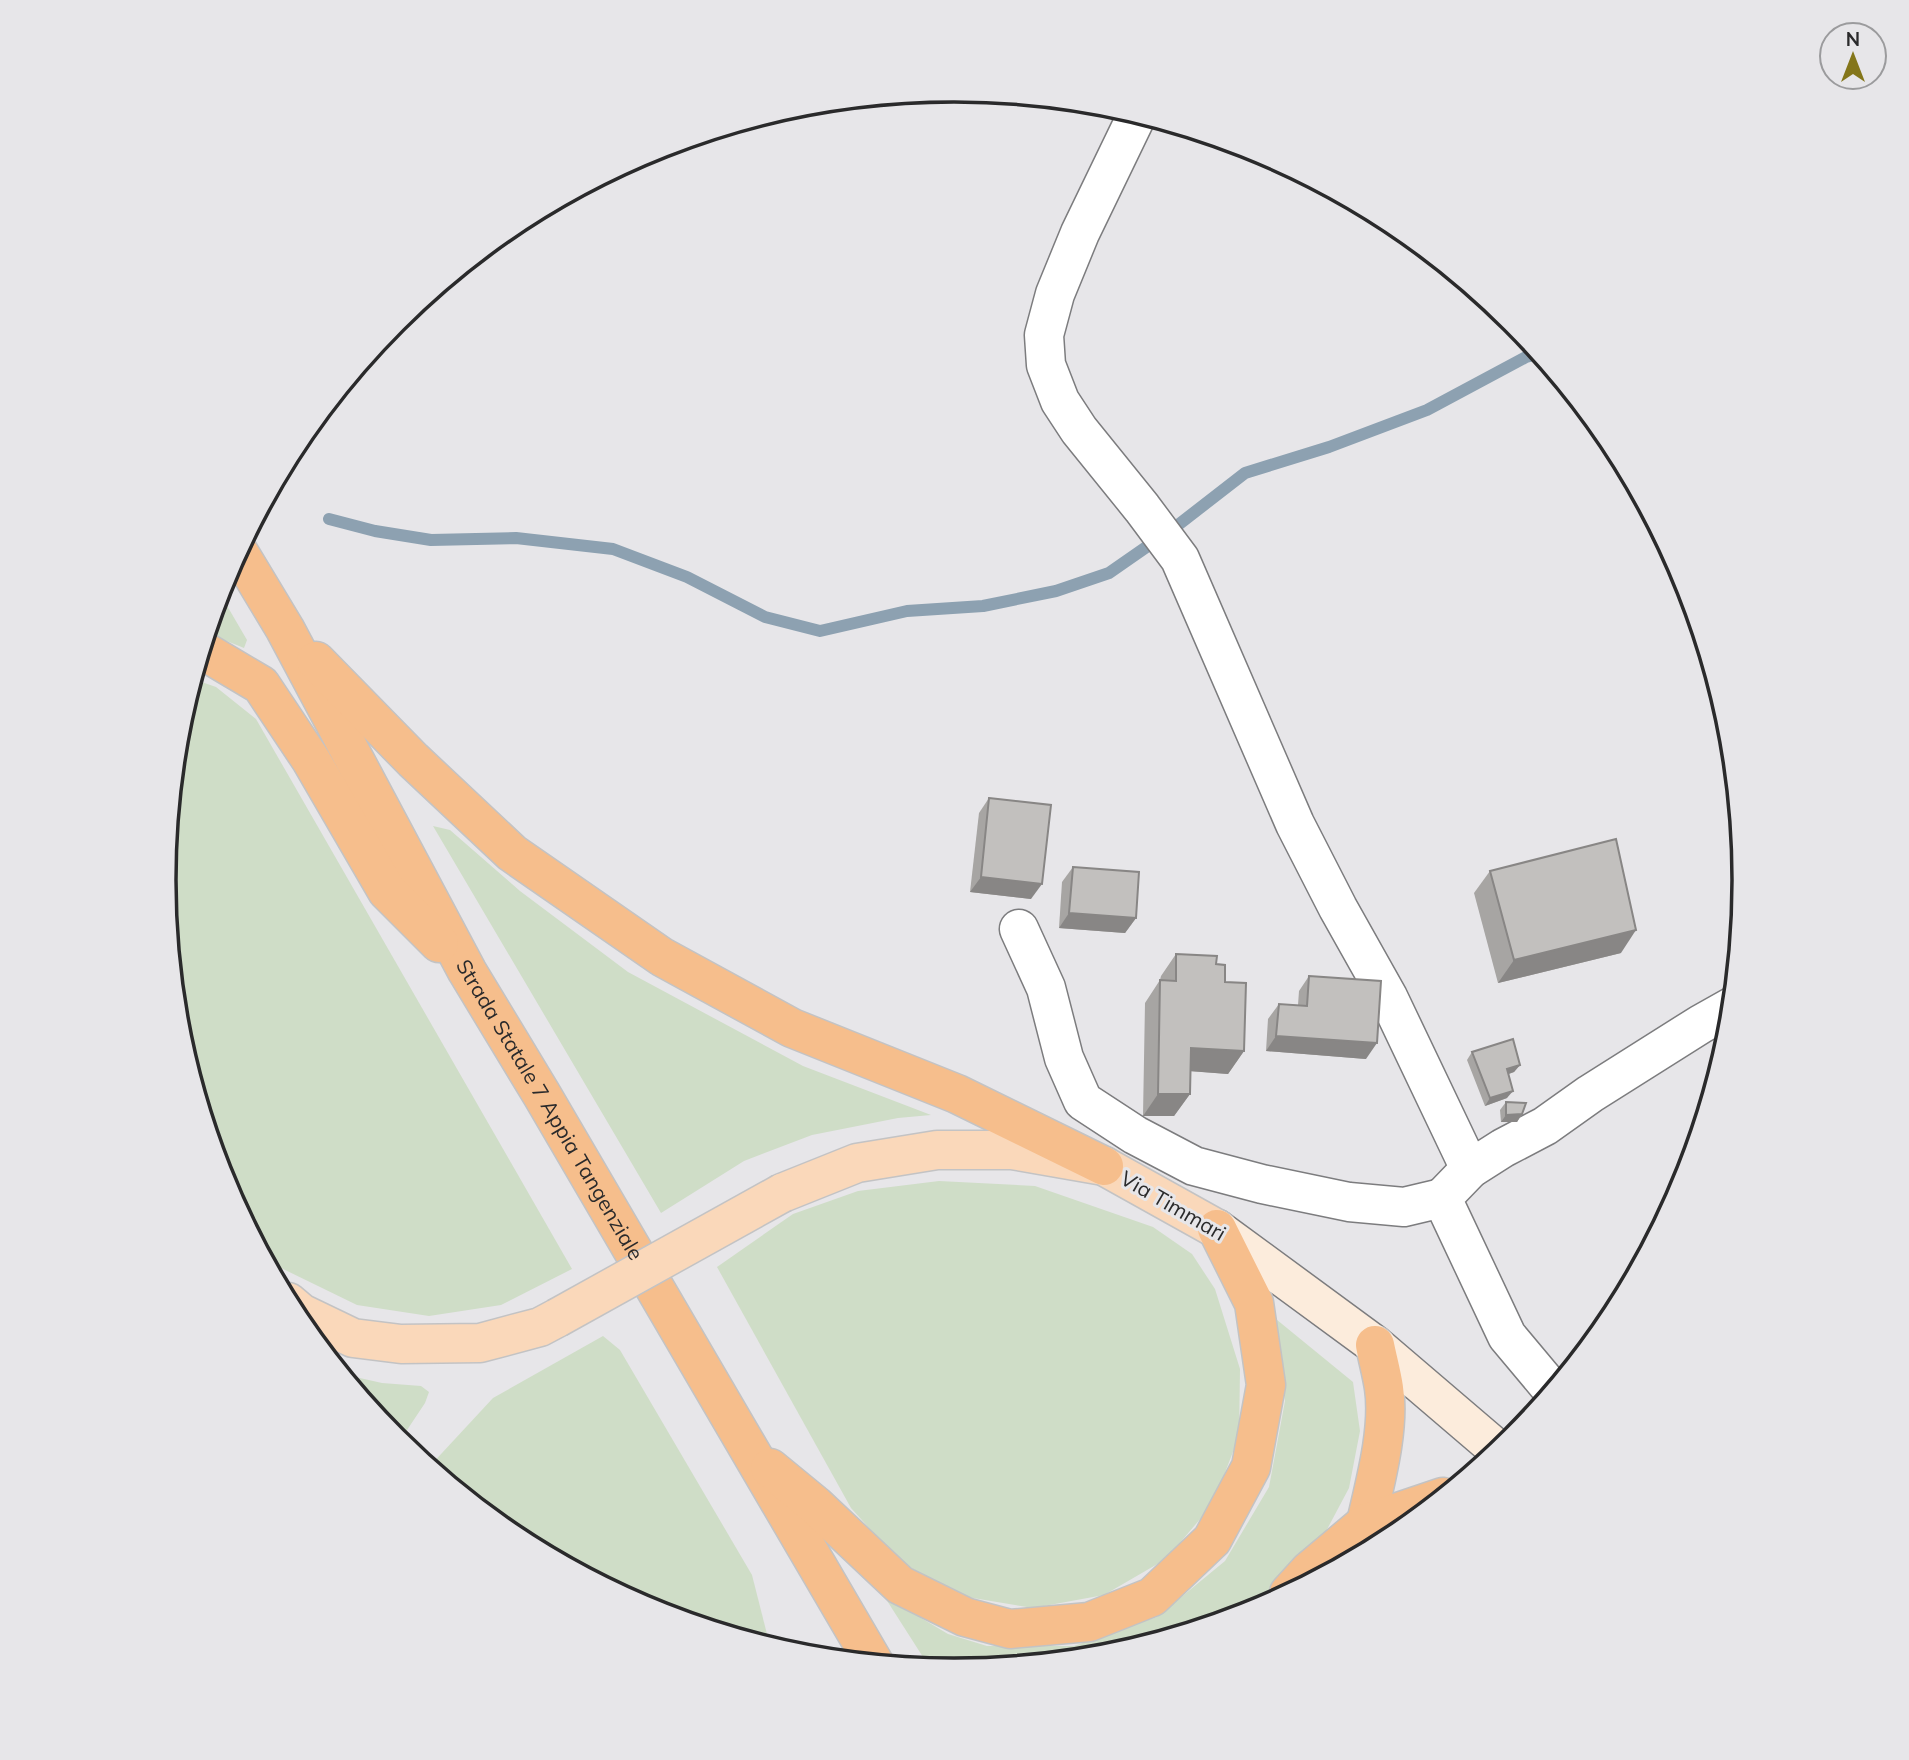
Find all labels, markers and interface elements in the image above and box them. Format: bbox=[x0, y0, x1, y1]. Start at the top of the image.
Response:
north arrow bbox=[1818, 21, 1888, 91]
text: N bbox=[1846, 27, 1860, 51]
street label: Strada Statale 7 Appia Tangenziale bbox=[451, 955, 650, 1264]
street label: Via Timmari bbox=[1116, 1164, 1231, 1246]

